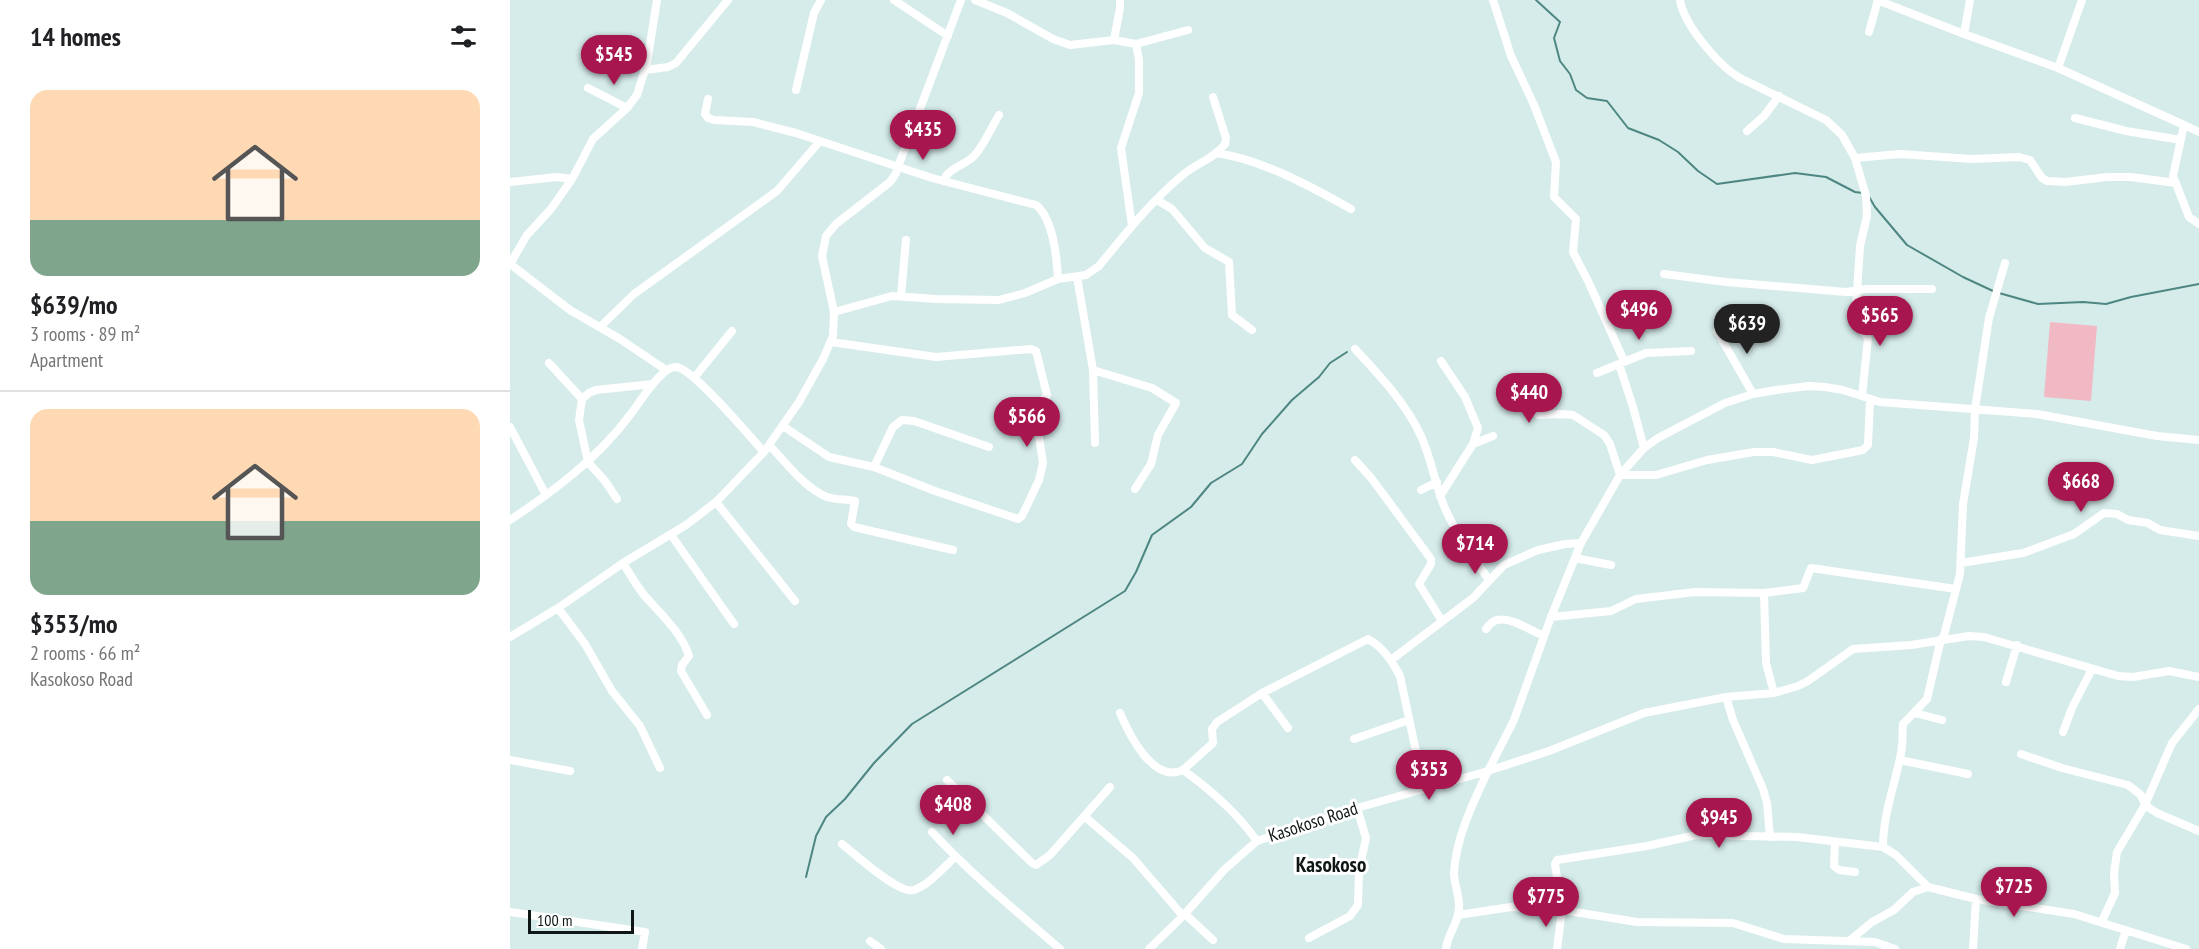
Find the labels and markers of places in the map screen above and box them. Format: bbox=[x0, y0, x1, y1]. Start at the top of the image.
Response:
pin: $545 bbox=[578, 35, 650, 86]
pin: $435 bbox=[887, 110, 959, 161]
pin: $496 bbox=[1603, 290, 1675, 341]
pin: $565 bbox=[1844, 296, 1916, 347]
pin: $639 bbox=[1711, 304, 1783, 355]
pin: $440 bbox=[1493, 373, 1565, 424]
pin: $566 bbox=[991, 397, 1063, 448]
pin: $668 bbox=[2045, 462, 2117, 513]
pin: $714 bbox=[1439, 524, 1511, 575]
pin: $353 bbox=[1393, 750, 1465, 801]
pin: $408 bbox=[917, 785, 989, 836]
pin: $945 bbox=[1683, 798, 1755, 849]
pin: $725 bbox=[1978, 867, 2050, 918]
pin: $775 bbox=[1510, 877, 1582, 928]

